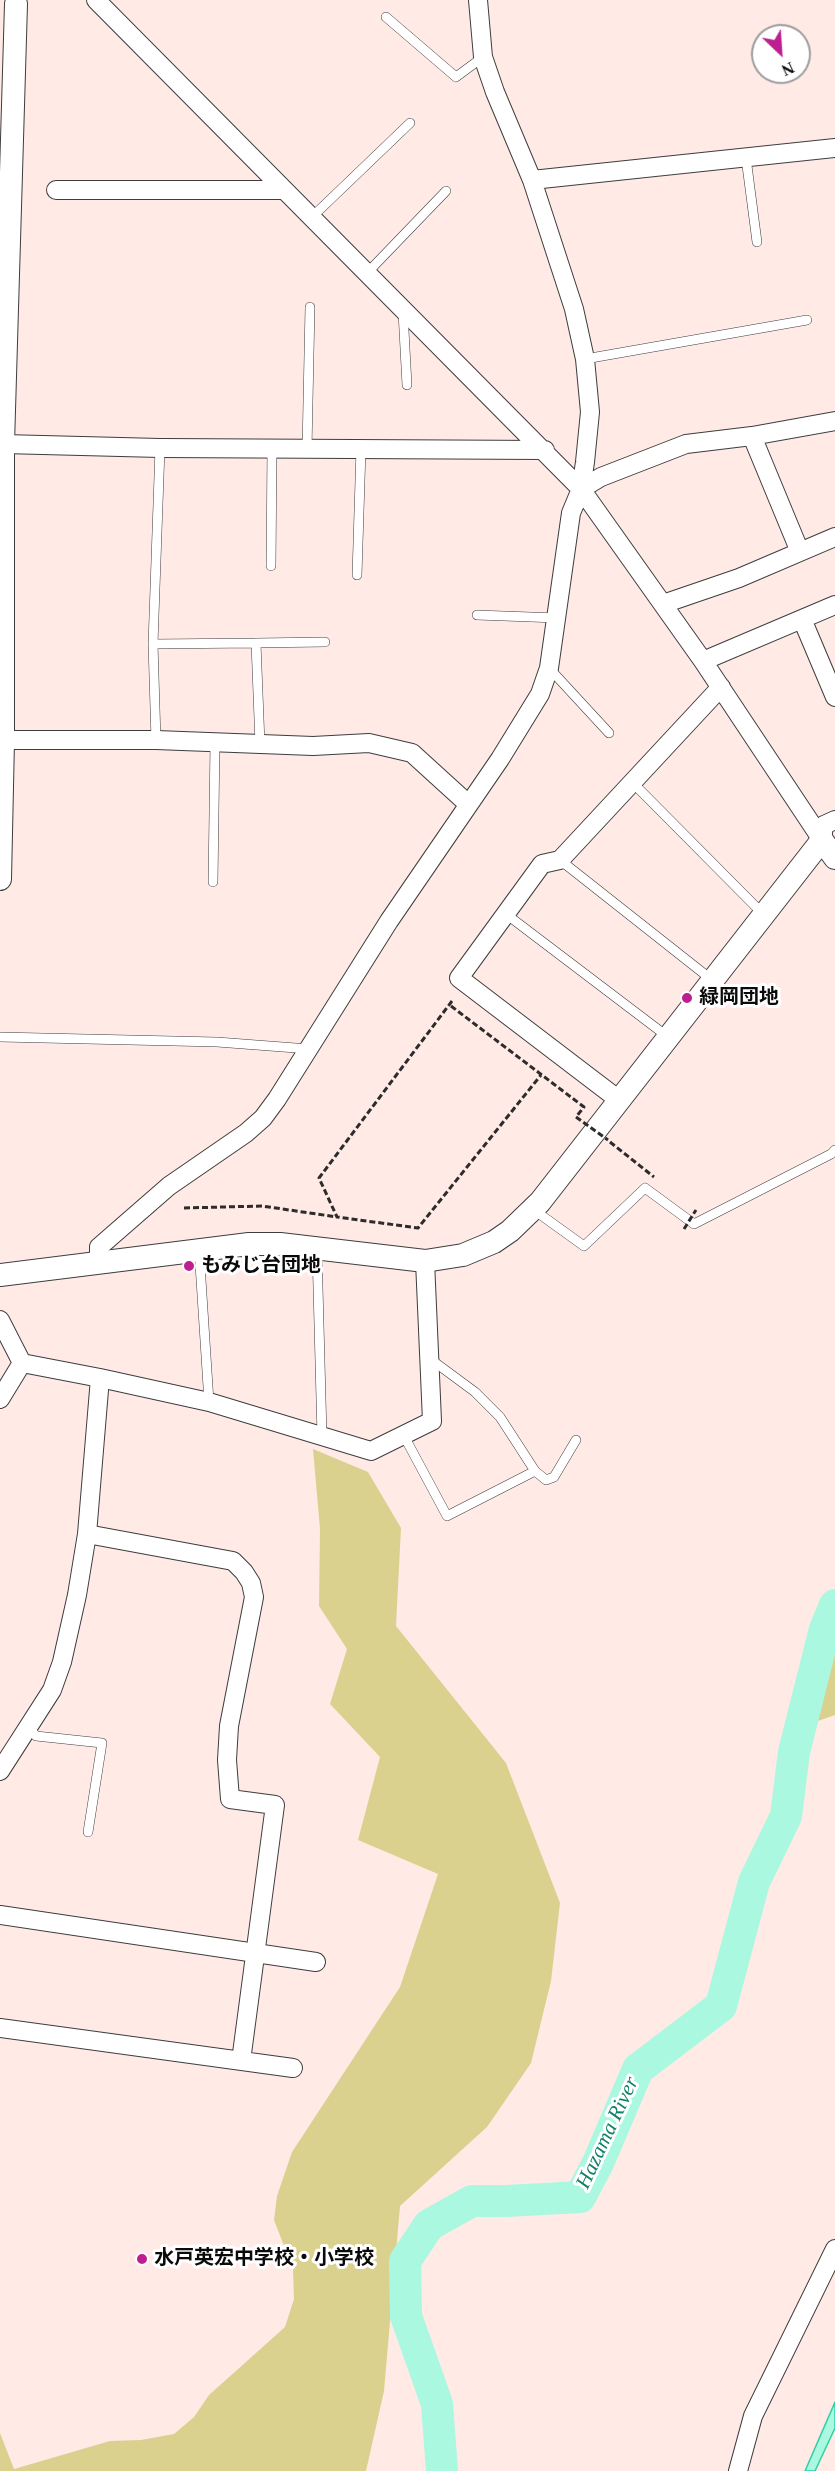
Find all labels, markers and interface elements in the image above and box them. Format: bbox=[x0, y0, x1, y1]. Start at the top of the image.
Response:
north arrow bbox=[751, 24, 811, 84]
text: N bbox=[779, 59, 797, 79]
place label: 緑岡団地 bbox=[699, 986, 779, 1010]
marker: 緑岡団地 bbox=[680, 991, 694, 1005]
place label: もみじ台団地 bbox=[201, 1254, 321, 1278]
marker: もみじ台団地 bbox=[182, 1259, 196, 1273]
water label: Hazama River bbox=[571, 2073, 645, 2193]
place label: 水戸英宏中学校・小学校 bbox=[154, 2247, 374, 2271]
marker: 水戸英宏中学校・小学校 bbox=[135, 2252, 149, 2266]

